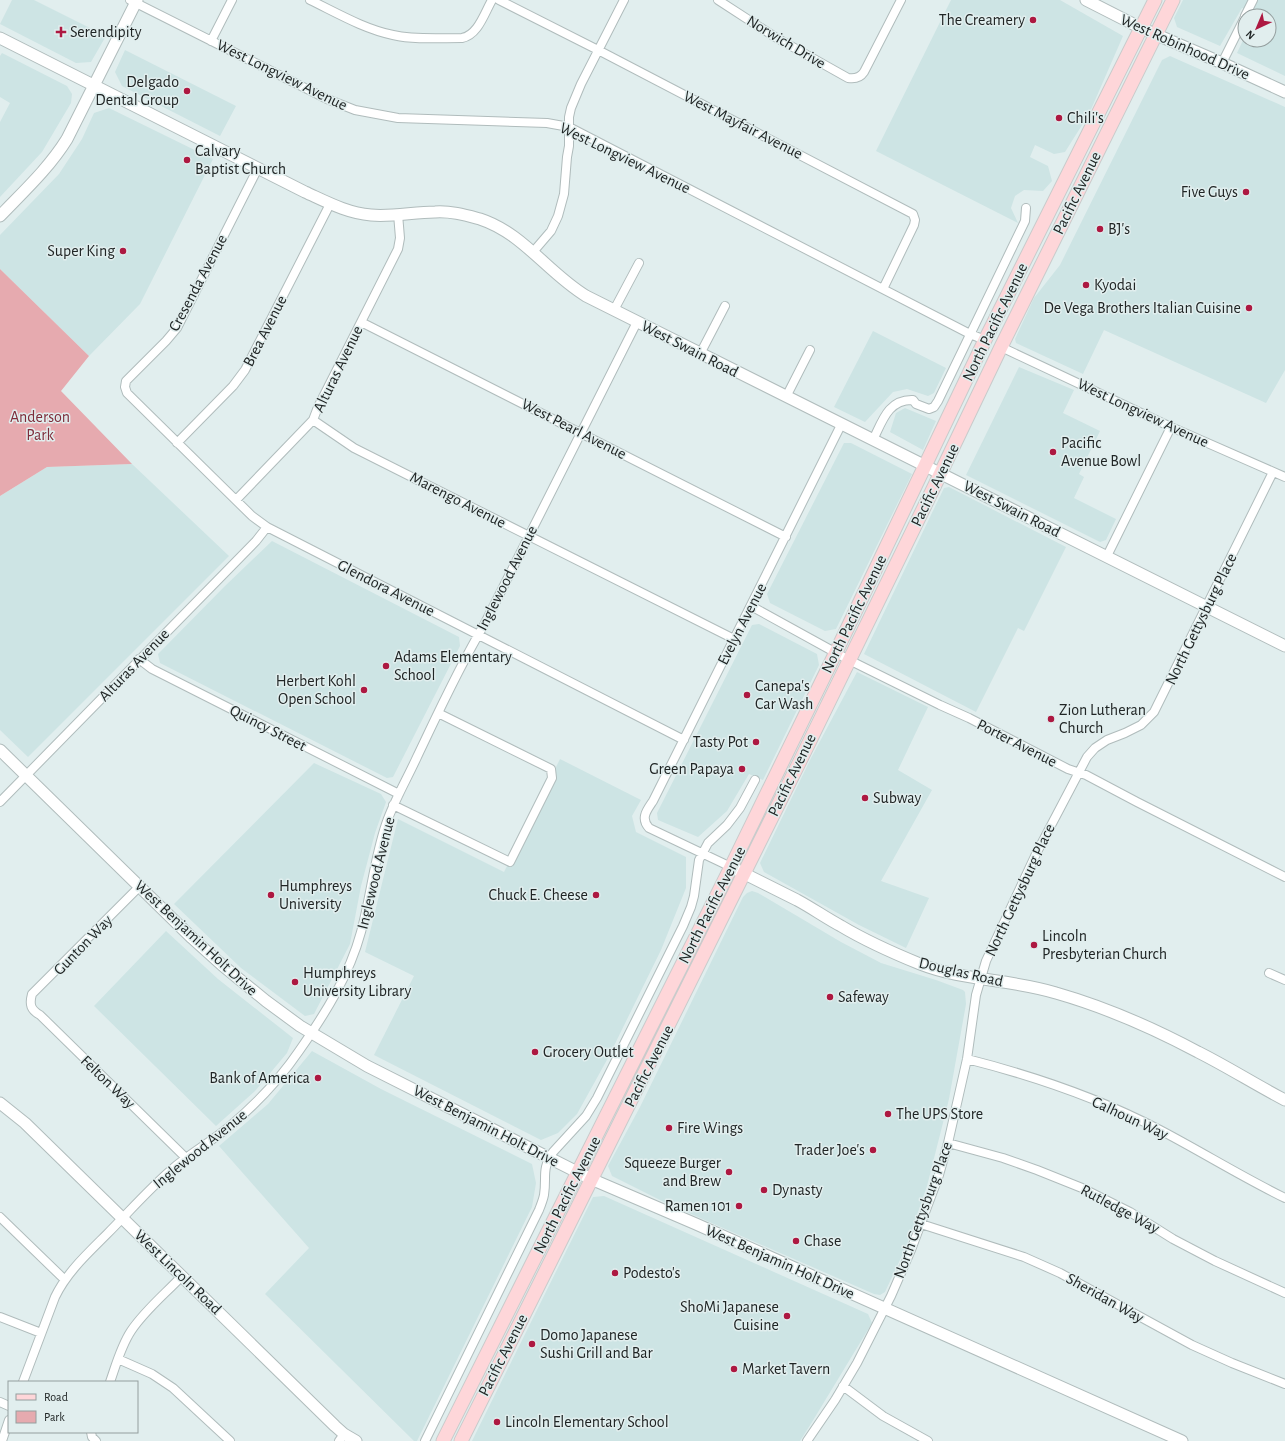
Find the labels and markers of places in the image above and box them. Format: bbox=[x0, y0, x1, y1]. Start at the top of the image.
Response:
place label: The Creamery bbox=[939, 12, 1025, 29]
marker: The Creamery bbox=[1028, 15, 1038, 25]
place label: Serendipity bbox=[70, 24, 142, 41]
marker: Serendipity bbox=[55, 26, 67, 38]
place label: Delgado Dental Group bbox=[95, 74, 179, 108]
marker: Delgado Dental Group bbox=[182, 86, 192, 96]
place label: Chili's bbox=[1067, 110, 1104, 126]
marker: Chili's bbox=[1054, 113, 1064, 123]
place label: Calvary Baptist Church bbox=[195, 143, 286, 177]
marker: Calvary Baptist Church bbox=[182, 155, 192, 165]
place label: Five Guys bbox=[1181, 184, 1238, 201]
marker: Five Guys bbox=[1241, 187, 1251, 197]
place label: BJ's bbox=[1108, 221, 1130, 237]
marker: BJ's bbox=[1095, 224, 1105, 234]
place label: Super King bbox=[47, 243, 115, 259]
marker: Super King bbox=[118, 246, 128, 256]
place label: Kyodai bbox=[1094, 277, 1136, 294]
marker: Kyodai bbox=[1081, 280, 1091, 290]
place label: De Vega Brothers Italian Cuisine bbox=[1043, 300, 1241, 316]
marker: De Vega Brothers Italian Cuisine bbox=[1244, 303, 1254, 313]
place label: Pacific Avenue Bowl bbox=[1061, 435, 1141, 469]
marker: Pacific Avenue Bowl bbox=[1048, 447, 1058, 457]
place label: Adams Elementary School bbox=[394, 649, 512, 683]
marker: Adams Elementary School bbox=[381, 661, 391, 671]
place label: Herbert Kohl Open School bbox=[276, 673, 356, 707]
place label: Canepa's Car Wash bbox=[755, 678, 813, 712]
marker: Herbert Kohl Open School bbox=[359, 685, 369, 695]
marker: Canepa's Car Wash bbox=[742, 690, 752, 700]
place label: Zion Lutheran Church bbox=[1059, 702, 1146, 736]
marker: Zion Lutheran Church bbox=[1046, 714, 1056, 724]
place label: Tasty Pot bbox=[693, 734, 748, 751]
marker: Tasty Pot bbox=[751, 737, 761, 747]
place label: Green Papaya bbox=[649, 761, 734, 778]
marker: Green Papaya bbox=[737, 764, 747, 774]
place label: Subway bbox=[873, 790, 921, 807]
marker: Subway bbox=[860, 793, 870, 803]
place label: Humphreys University bbox=[279, 878, 352, 913]
place label: Chuck E. Cheese bbox=[488, 887, 588, 903]
marker: Humphreys University bbox=[266, 890, 276, 900]
marker: Chuck E. Cheese bbox=[591, 890, 601, 900]
place label: Lincoln Presbyterian Church bbox=[1042, 928, 1167, 963]
marker: Lincoln Presbyterian Church bbox=[1029, 940, 1039, 950]
place label: Humphreys University Library bbox=[303, 965, 411, 1000]
marker: Humphreys University Library bbox=[290, 977, 300, 987]
place label: Safeway bbox=[838, 989, 889, 1006]
marker: Safeway bbox=[825, 992, 835, 1002]
place label: Grocery Outlet bbox=[543, 1044, 634, 1061]
marker: Grocery Outlet bbox=[530, 1047, 540, 1057]
place label: Bank of America bbox=[209, 1070, 310, 1086]
marker: Bank of America bbox=[313, 1073, 323, 1083]
place label: The UPS Store bbox=[896, 1106, 983, 1122]
marker: The UPS Store bbox=[883, 1109, 893, 1119]
place label: Fire Wings bbox=[677, 1120, 743, 1136]
marker: Fire Wings bbox=[664, 1123, 674, 1133]
place label: Trader Joe's bbox=[794, 1142, 865, 1158]
marker: Trader Joe's bbox=[868, 1145, 878, 1155]
place label: Squeeze Burger and Brew bbox=[624, 1155, 722, 1189]
marker: Squeeze Burger and Brew bbox=[724, 1167, 734, 1177]
place label: Dynasty bbox=[772, 1182, 823, 1199]
marker: Dynasty bbox=[759, 1185, 769, 1195]
place label: Ramen 101 bbox=[665, 1198, 731, 1214]
marker: Ramen 101 bbox=[734, 1201, 744, 1211]
place label: Chase bbox=[804, 1233, 841, 1249]
marker: Chase bbox=[791, 1236, 801, 1246]
place label: Podesto's bbox=[623, 1265, 681, 1281]
marker: Podesto's bbox=[610, 1268, 620, 1278]
place label: ShoMi Japanese Cuisine bbox=[680, 1299, 779, 1333]
marker: ShoMi Japanese Cuisine bbox=[782, 1311, 792, 1321]
place label: Domo Japanese Sushi Grill and Bar bbox=[540, 1327, 654, 1361]
marker: Domo Japanese Sushi Grill and Bar bbox=[527, 1339, 537, 1349]
place label: Market Tavern bbox=[742, 1361, 830, 1377]
marker: Market Tavern bbox=[729, 1364, 739, 1374]
place label: Lincoln Elementary School bbox=[505, 1414, 669, 1431]
marker: Lincoln Elementary School bbox=[492, 1417, 502, 1427]

